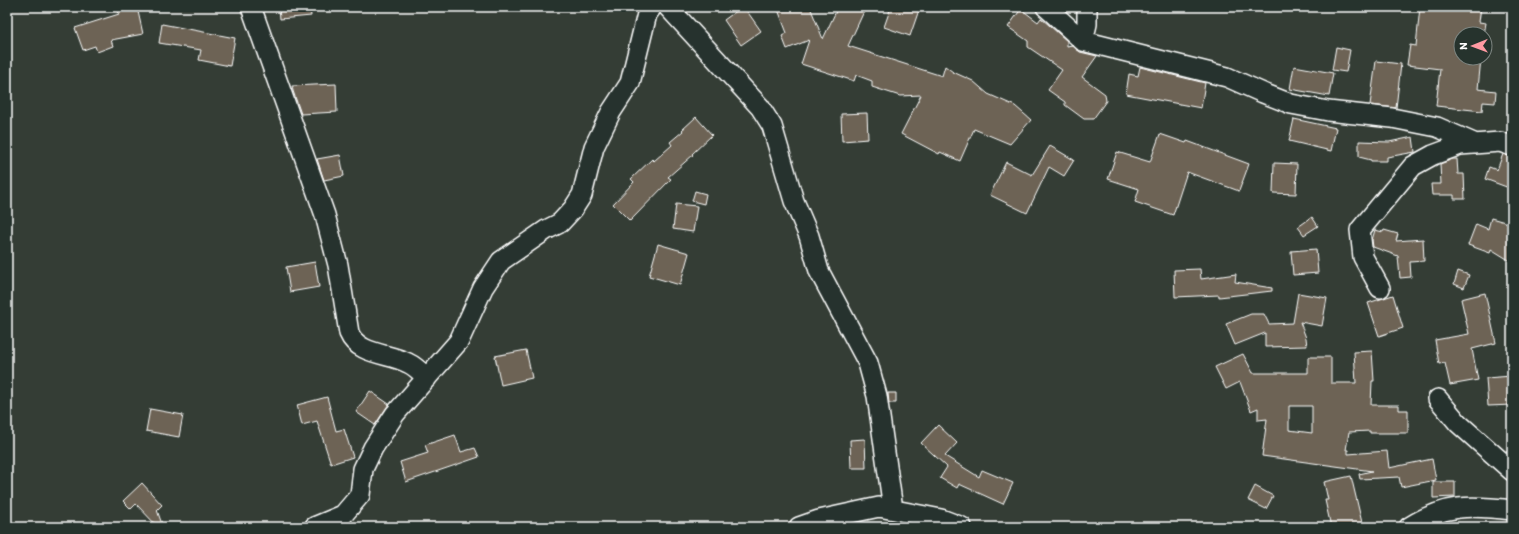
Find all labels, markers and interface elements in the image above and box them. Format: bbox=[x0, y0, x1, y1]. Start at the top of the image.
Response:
north arrow bbox=[1453, 26, 1493, 66]
text: N bbox=[1457, 42, 1470, 50]

